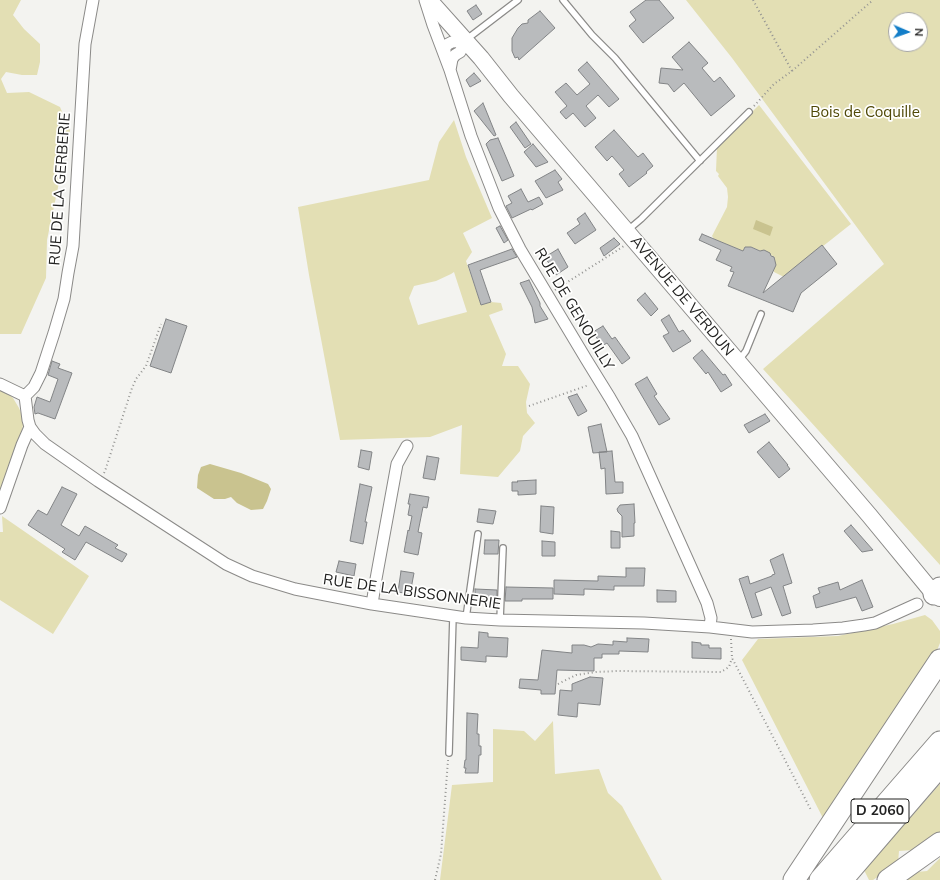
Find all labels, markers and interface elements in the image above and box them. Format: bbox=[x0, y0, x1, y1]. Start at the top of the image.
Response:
north arrow bbox=[888, 12, 928, 52]
text: N bbox=[912, 28, 926, 37]
park label: Bois de Coquille bbox=[810, 103, 920, 121]
street label: RUE DE LA GERBERIE bbox=[46, 112, 74, 266]
street label: AVENUE DE VERDUN bbox=[626, 232, 738, 360]
street label: RUE DE GENOUILLY bbox=[530, 245, 618, 373]
street label: RUE DE LA BISSONNERIE bbox=[322, 571, 502, 613]
road number: D 2060 bbox=[851, 799, 909, 823]

